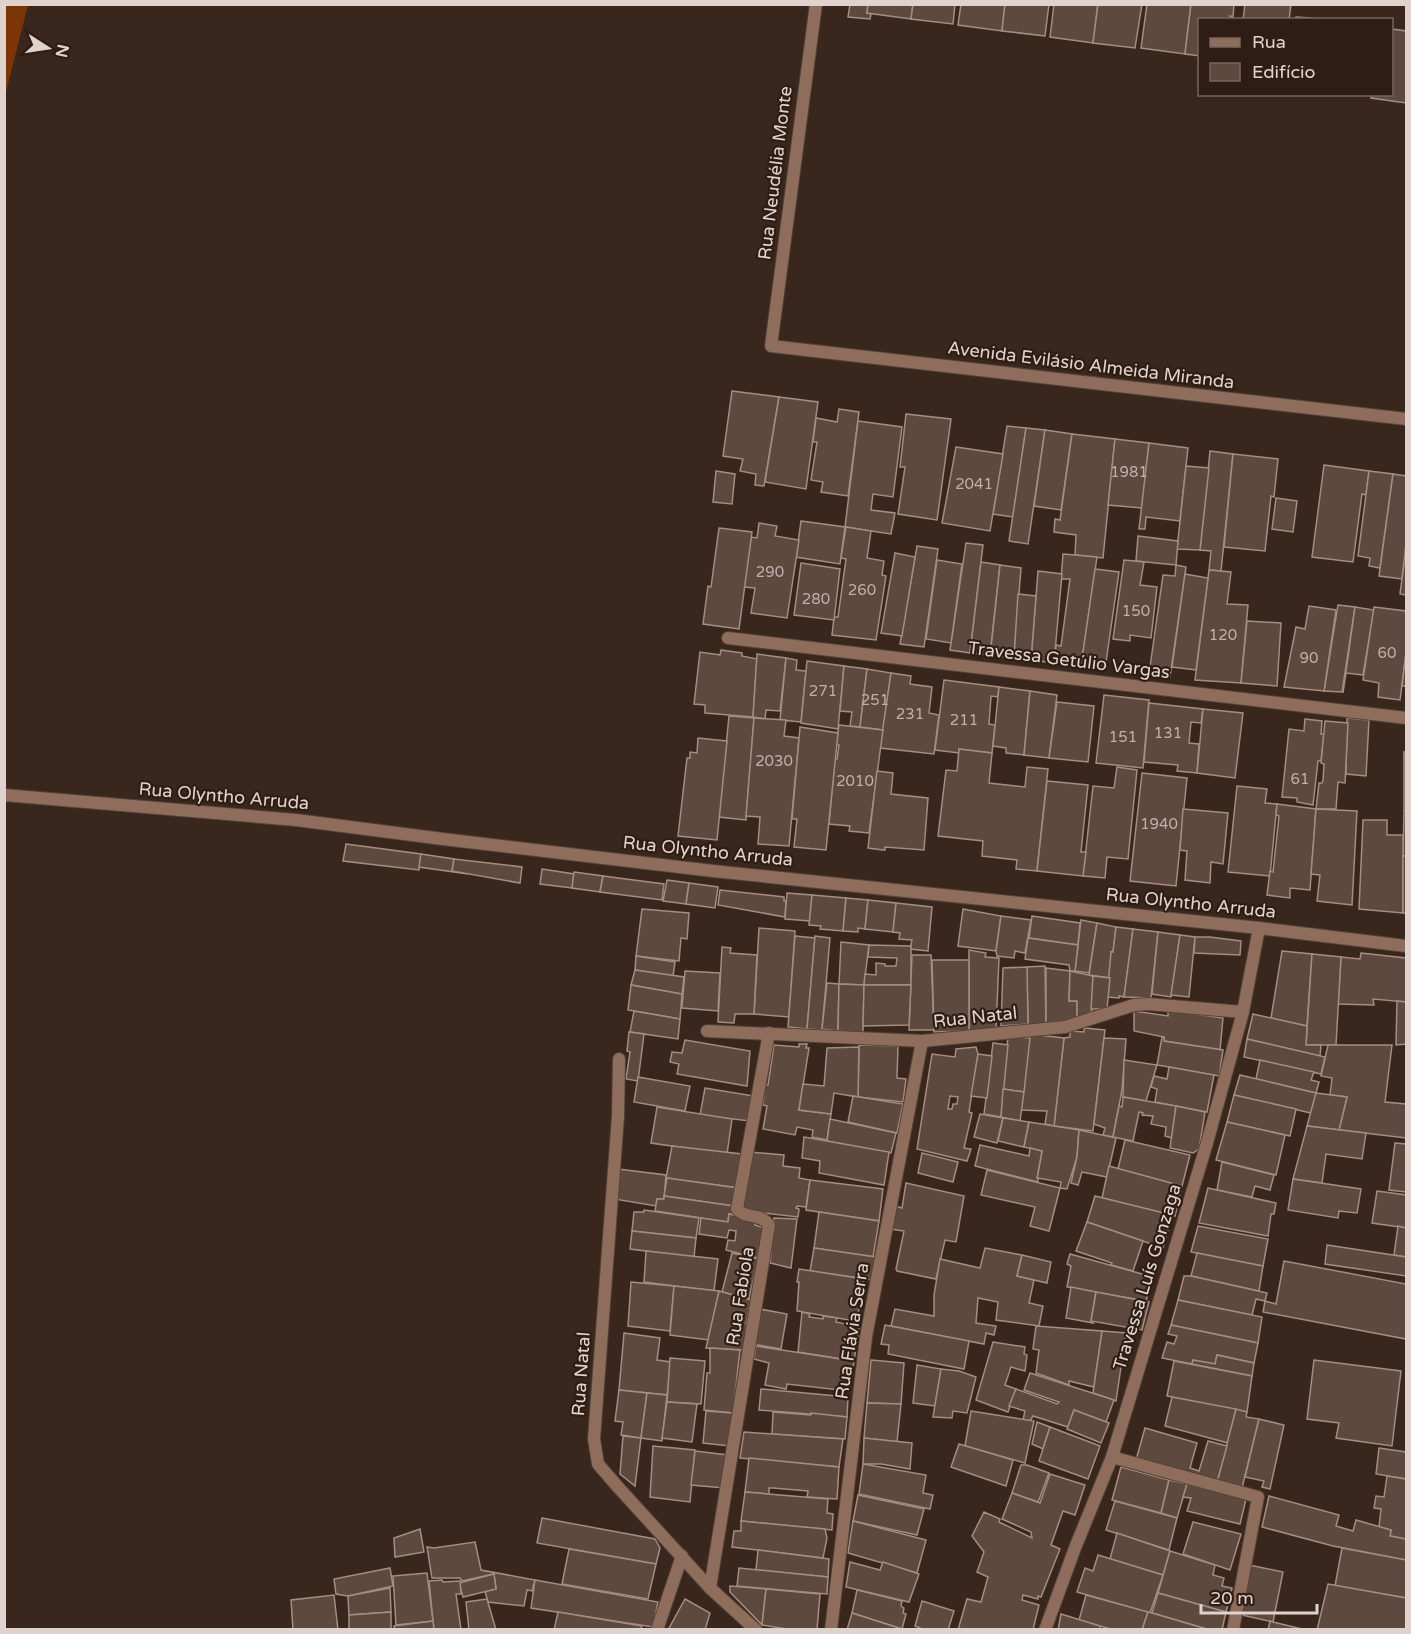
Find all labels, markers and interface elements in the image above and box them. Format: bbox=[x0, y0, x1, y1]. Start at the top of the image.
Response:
north arrow bbox=[18, 18, 78, 78]
legend bbox=[1198, 18, 1393, 96]
text: Rua bbox=[1252, 31, 1286, 53]
text: N bbox=[51, 43, 73, 59]
text: Edifício bbox=[1252, 61, 1316, 83]
street label: Rua Neudélia Monte bbox=[753, 85, 797, 261]
street label: Avenida Evilásio Almeida Miranda bbox=[946, 336, 1236, 394]
house number: 1981 bbox=[1110, 463, 1148, 481]
house number: 2041 bbox=[955, 475, 993, 493]
house number: 290 bbox=[756, 563, 784, 581]
house number: 260 bbox=[848, 581, 876, 599]
house number: 280 bbox=[802, 590, 830, 608]
house number: 150 bbox=[1122, 602, 1150, 620]
house number: 120 bbox=[1209, 626, 1237, 644]
street label: Travessa Getúlio Vargas bbox=[967, 637, 1171, 683]
house number: 60 bbox=[1378, 644, 1396, 662]
house number: 90 bbox=[1300, 649, 1318, 667]
house number: 271 bbox=[809, 682, 837, 700]
house number: 251 bbox=[861, 691, 889, 709]
house number: 231 bbox=[896, 705, 924, 723]
house number: 211 bbox=[950, 711, 978, 729]
house number: 131 bbox=[1154, 724, 1182, 742]
house number: 151 bbox=[1109, 728, 1137, 746]
house number: 2030 bbox=[755, 752, 793, 770]
house number: 61 bbox=[1291, 770, 1309, 788]
house number: 2010 bbox=[836, 772, 874, 790]
street label: Rua Olyntho Arruda bbox=[138, 778, 310, 814]
house number: 1940 bbox=[1140, 815, 1178, 833]
street label: Rua Olyntho Arruda bbox=[622, 831, 794, 871]
street label: Rua Olyntho Arruda bbox=[1105, 883, 1277, 923]
street label: Rua Natal bbox=[932, 1002, 1018, 1032]
street label: Travessa Luís Gonzaga bbox=[1108, 1181, 1186, 1373]
street label: Rua Fabíola bbox=[721, 1245, 759, 1347]
street label: Rua Flávia Serra bbox=[830, 1261, 874, 1401]
street label: Rua Natal bbox=[567, 1331, 595, 1417]
scale bar bbox=[1201, 1577, 1316, 1615]
text: 20 m bbox=[1210, 1587, 1254, 1609]

